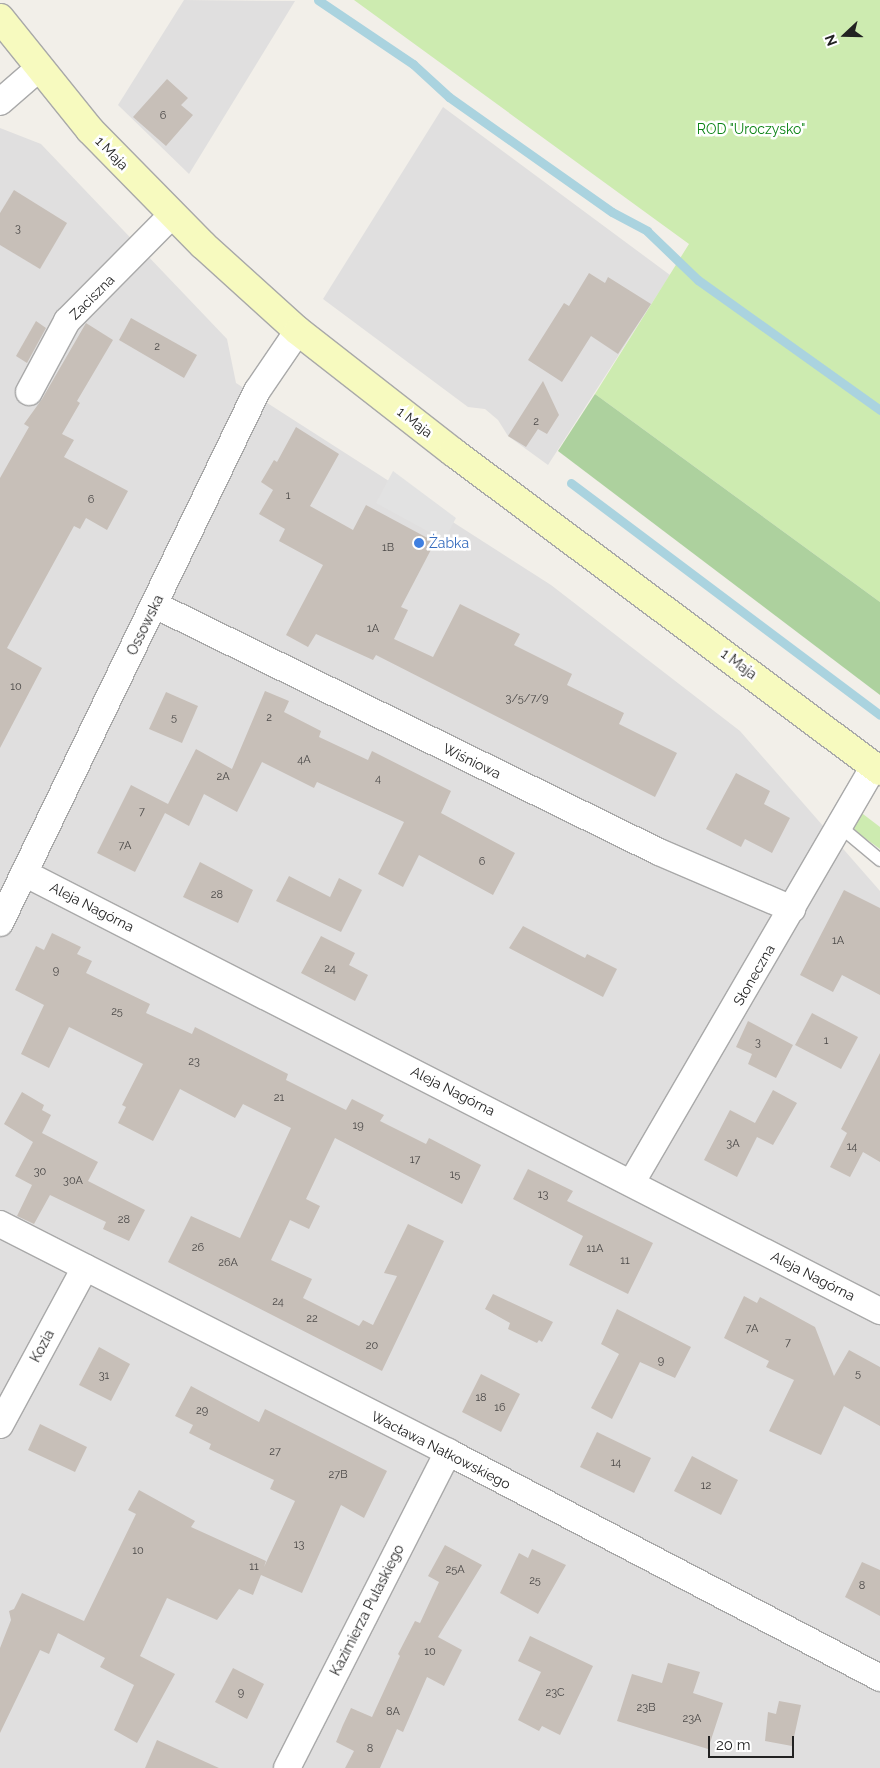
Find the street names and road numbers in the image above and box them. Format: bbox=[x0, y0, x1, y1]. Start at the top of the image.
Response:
street label: 1 Maja bbox=[92, 133, 132, 173]
street label: Zaciszna bbox=[66, 271, 118, 323]
street label: 1 Maja bbox=[394, 403, 436, 441]
street label: Ossowska bbox=[123, 592, 167, 658]
street label: 1 Maja bbox=[718, 645, 760, 683]
street label: Wiśniowa bbox=[440, 740, 504, 782]
street label: Aleja Nagórna bbox=[47, 879, 137, 935]
street label: Słoneczna bbox=[730, 942, 778, 1008]
street label: Aleja Nagórna bbox=[408, 1063, 498, 1119]
street label: Aleja Nagórna bbox=[768, 1248, 858, 1304]
street label: Kozia bbox=[27, 1327, 57, 1365]
street label: Wacława Nałkowskiego bbox=[368, 1407, 514, 1493]
street label: Kazimierza Pułaskiego bbox=[327, 1542, 407, 1678]

